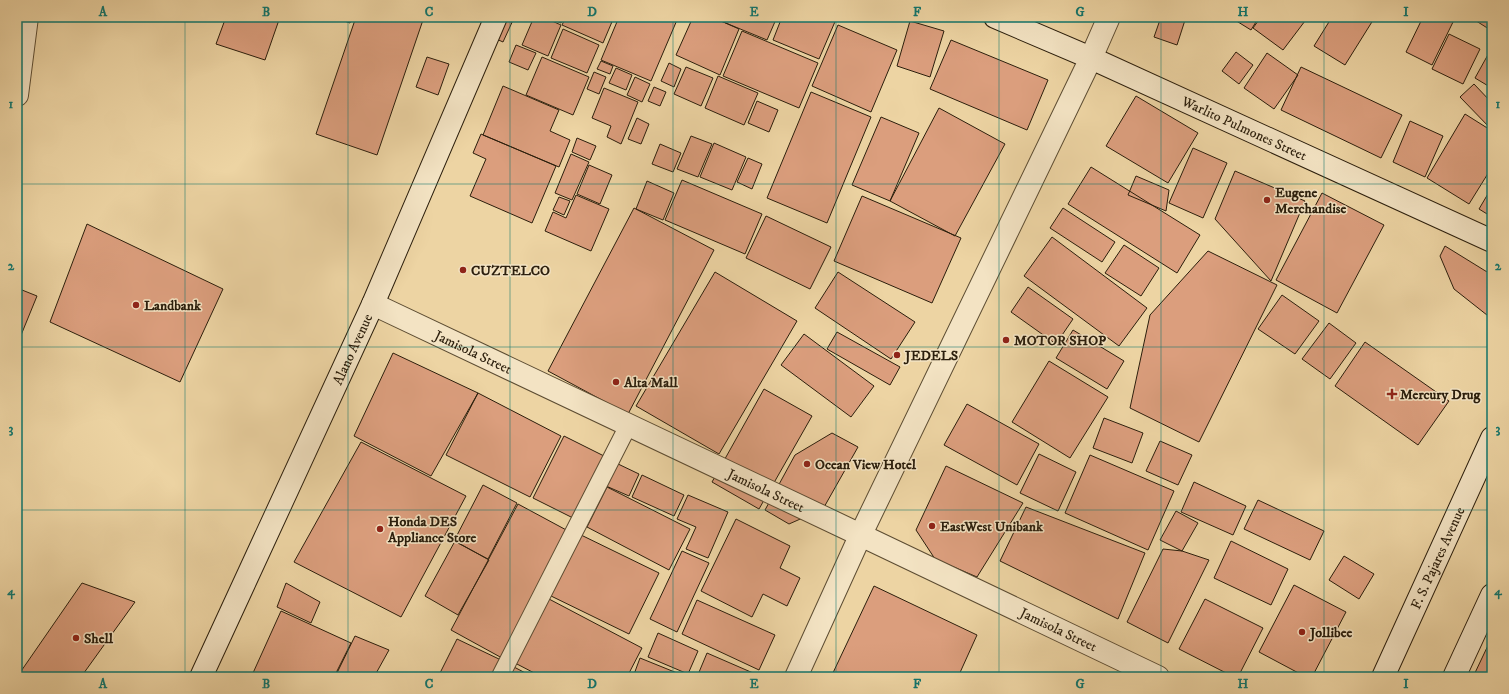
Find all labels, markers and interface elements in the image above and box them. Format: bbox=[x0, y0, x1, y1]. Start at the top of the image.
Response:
text: A bbox=[98, 4, 108, 20]
text: B bbox=[262, 4, 270, 20]
text: C bbox=[425, 4, 434, 20]
text: D bbox=[587, 4, 597, 20]
text: E bbox=[749, 4, 759, 20]
text: F bbox=[913, 4, 922, 20]
text: G bbox=[1075, 4, 1085, 20]
text: H bbox=[1238, 4, 1249, 20]
text: I bbox=[1403, 4, 1409, 20]
street label: Warlito Pulmones Street bbox=[1178, 92, 1310, 165]
text: 1 bbox=[9, 96, 14, 112]
text: 1 bbox=[1496, 96, 1501, 112]
place label: Eugene Merchandise bbox=[1275, 184, 1346, 218]
marker: Eugene Merchandise bbox=[1262, 195, 1272, 205]
text: 2 bbox=[8, 258, 15, 274]
text: 2 bbox=[1495, 258, 1502, 274]
place label: CUZTELCO bbox=[471, 262, 550, 280]
marker: CUZTELCO bbox=[458, 265, 468, 275]
place label: Landbank bbox=[144, 297, 202, 315]
marker: Landbank bbox=[131, 300, 141, 310]
street label: Alano Avenue bbox=[329, 311, 377, 388]
street label: Jamisola Street bbox=[430, 326, 515, 379]
place label: MOTOR SHOP bbox=[1014, 332, 1107, 350]
marker: MOTOR SHOP bbox=[1001, 335, 1011, 345]
place label: JEDELS bbox=[903, 347, 958, 365]
marker: JEDELS bbox=[892, 350, 902, 360]
place label: Alta Mall bbox=[623, 374, 678, 392]
marker: Alta Mall bbox=[611, 377, 621, 387]
place label: Mercury Drug bbox=[1400, 386, 1482, 404]
marker: Mercury Drug bbox=[1387, 389, 1397, 399]
text: 3 bbox=[9, 421, 14, 437]
text: 3 bbox=[1496, 421, 1501, 437]
place label: Ocean View Hotel bbox=[815, 456, 917, 474]
marker: Ocean View Hotel bbox=[802, 459, 812, 469]
street label: Jamisola Street bbox=[722, 464, 808, 517]
street label: F. S. Pajares Avenue bbox=[1407, 504, 1469, 612]
place label: Honda DES Appliance Store bbox=[387, 513, 477, 547]
place label: EastWest Unibank bbox=[940, 518, 1044, 536]
marker: EastWest Unibank bbox=[927, 521, 937, 531]
marker: Honda DES Appliance Store bbox=[375, 524, 385, 534]
text: 4 bbox=[6, 583, 15, 600]
text: 4 bbox=[1493, 583, 1502, 600]
street label: Jamisola Street bbox=[1015, 603, 1100, 656]
place label: Jollibee bbox=[1308, 624, 1352, 642]
marker: Jollibee bbox=[1297, 627, 1307, 637]
place label: Shell bbox=[84, 630, 114, 648]
marker: Shell bbox=[71, 633, 81, 643]
text: A bbox=[98, 676, 108, 692]
text: B bbox=[262, 676, 270, 692]
text: C bbox=[425, 676, 434, 692]
text: D bbox=[587, 676, 597, 692]
text: E bbox=[749, 676, 759, 692]
text: F bbox=[913, 676, 922, 692]
text: G bbox=[1075, 676, 1085, 692]
text: H bbox=[1238, 676, 1249, 692]
text: I bbox=[1403, 676, 1409, 692]

